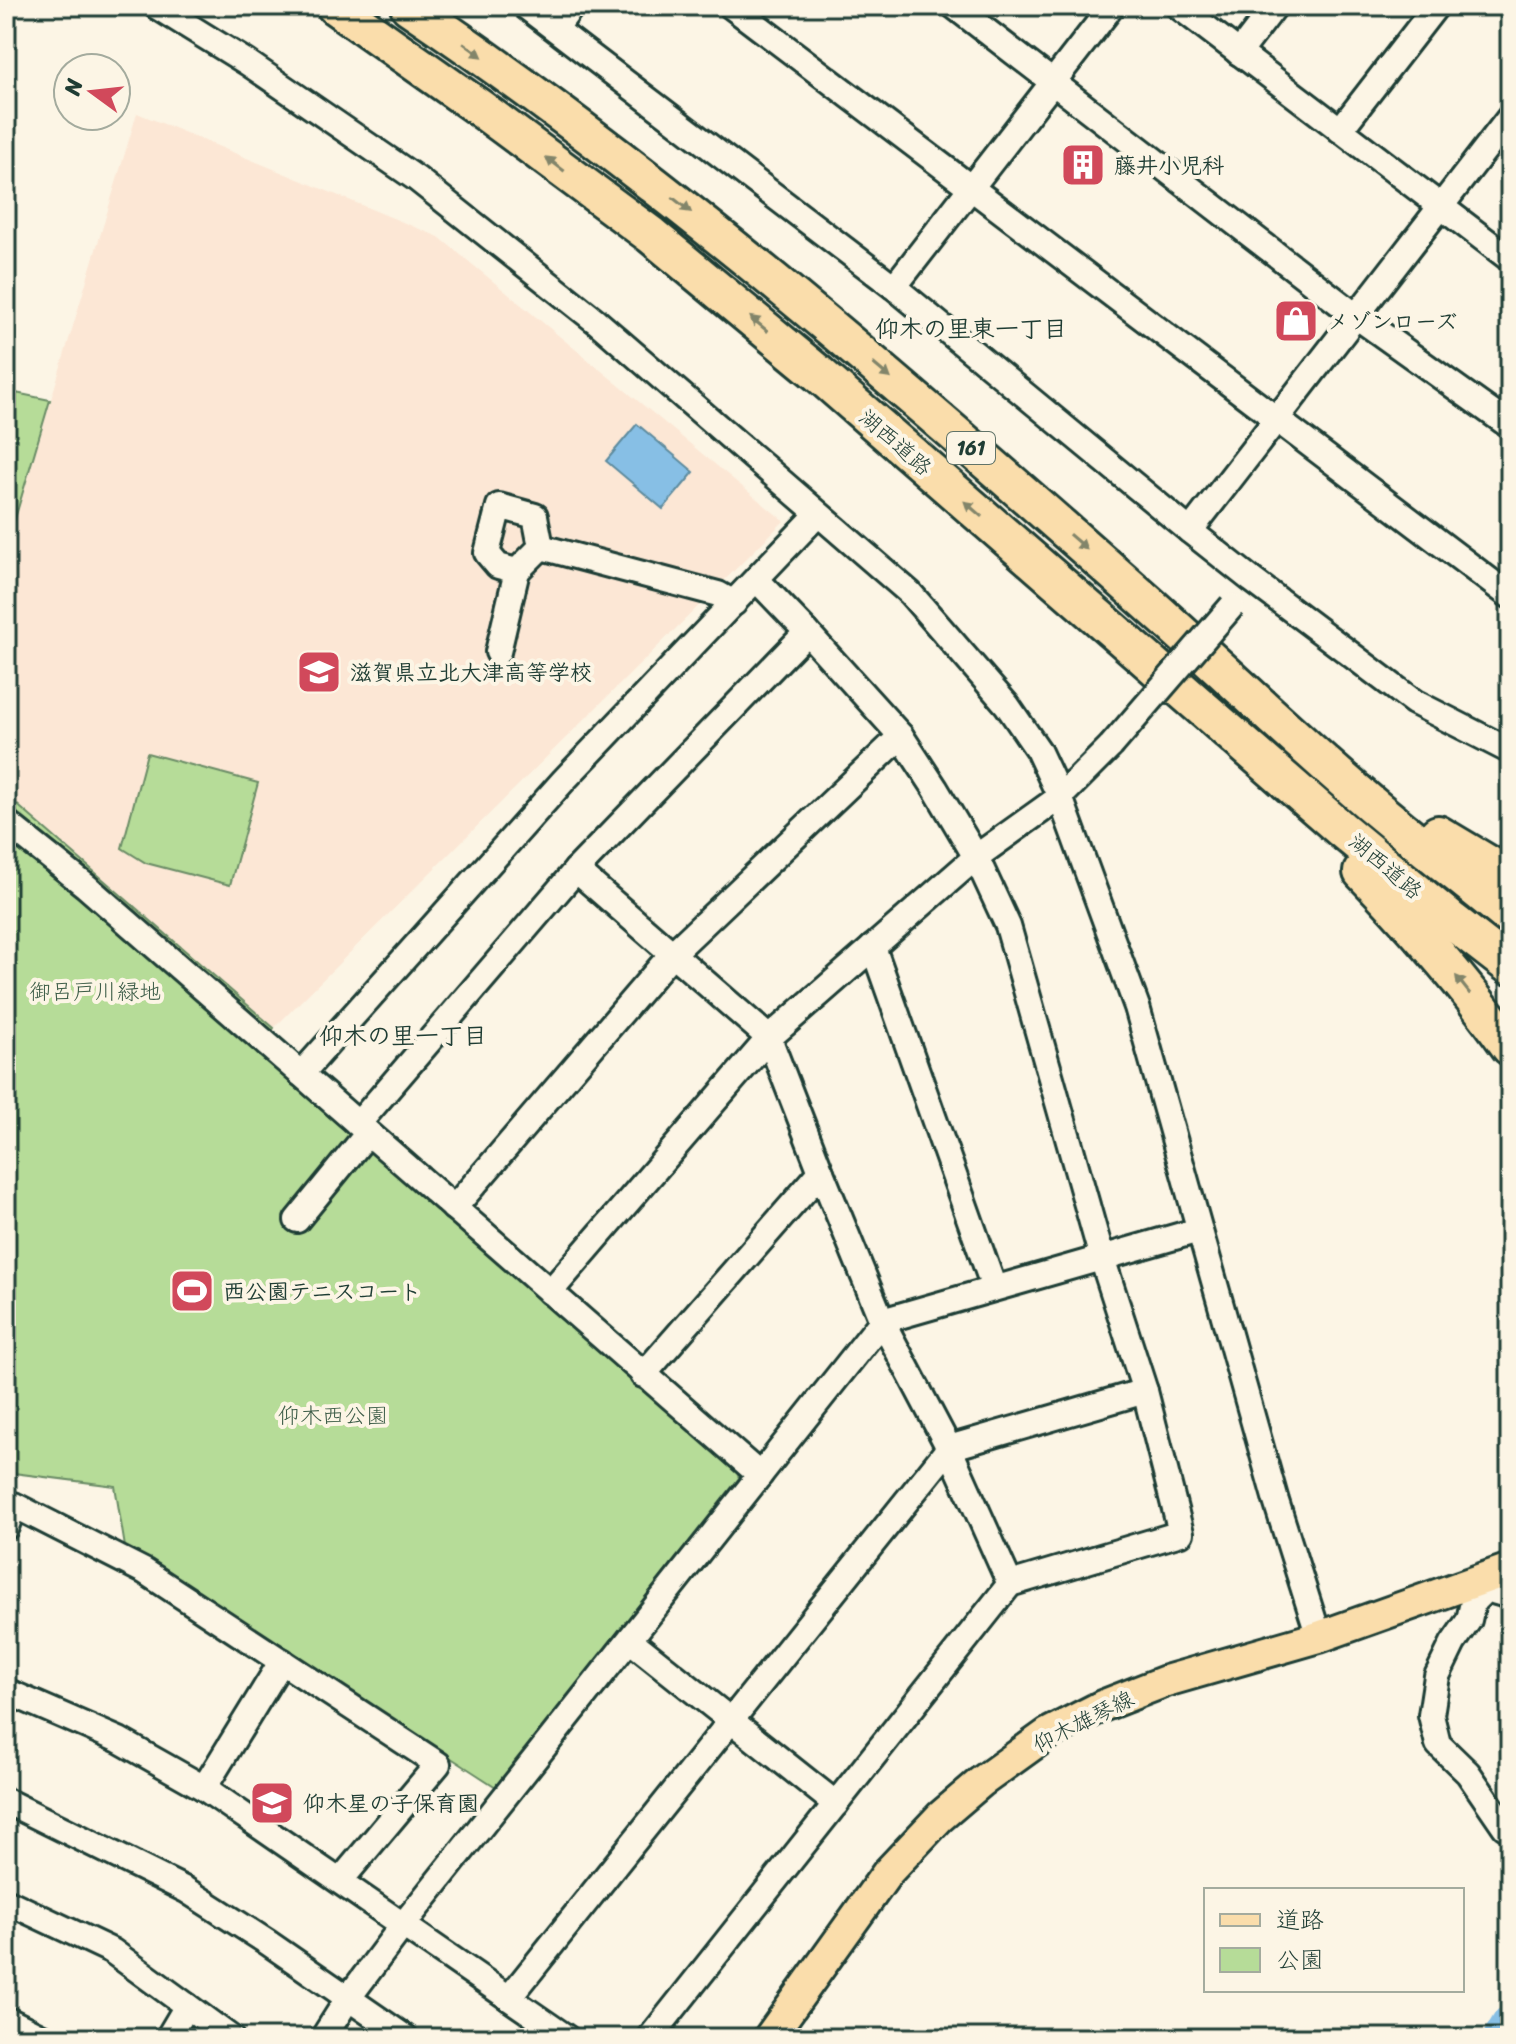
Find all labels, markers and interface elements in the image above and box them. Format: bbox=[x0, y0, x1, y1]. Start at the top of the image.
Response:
one-way arrow bbox=[463, 42, 483, 58]
north arrow bbox=[52, 52, 132, 132]
text: N bbox=[52, 74, 94, 100]
building icon: 藤井小児科 bbox=[1059, 141, 1107, 189]
place label: 藤井小児科 bbox=[1114, 146, 1224, 185]
one-way arrow bbox=[544, 156, 565, 172]
one-way arrow bbox=[672, 197, 692, 213]
shop icon: メゾンローズ bbox=[1272, 297, 1320, 345]
place label: メゾンローズ bbox=[1327, 302, 1457, 341]
district label: 仰木の里東一丁目 bbox=[875, 308, 1067, 350]
one-way arrow bbox=[749, 317, 769, 333]
one-way arrow bbox=[872, 362, 892, 379]
street label: 湖西道路 bbox=[850, 399, 942, 486]
road number: 161 bbox=[947, 432, 995, 464]
one-way arrow bbox=[964, 501, 984, 518]
one-way arrow bbox=[1069, 532, 1088, 550]
school or university icon: 滋賀県立北大津高等学校 bbox=[295, 648, 343, 696]
place label: 滋賀県立北大津高等学校 bbox=[350, 653, 592, 692]
street label: 湖西道路 bbox=[1339, 823, 1432, 910]
park label: 御呂戸川緑地 bbox=[29, 972, 161, 1011]
one-way arrow bbox=[1455, 975, 1472, 995]
district label: 仰木の里一丁目 bbox=[319, 1015, 487, 1057]
sports icon: 西公園テニスコート bbox=[168, 1267, 216, 1315]
place label: 西公園テニスコート bbox=[223, 1272, 421, 1311]
park label: 仰木西公園 bbox=[278, 1396, 388, 1435]
street label: 仰木雄琴線 bbox=[1025, 1679, 1141, 1764]
school or university icon: 仰木星の子保育園 bbox=[248, 1779, 296, 1827]
place label: 仰木星の子保育園 bbox=[303, 1784, 479, 1823]
legend bbox=[1204, 1888, 1464, 1992]
text: 道路 bbox=[1276, 1899, 1324, 1941]
text: 公園 bbox=[1276, 1939, 1324, 1981]

